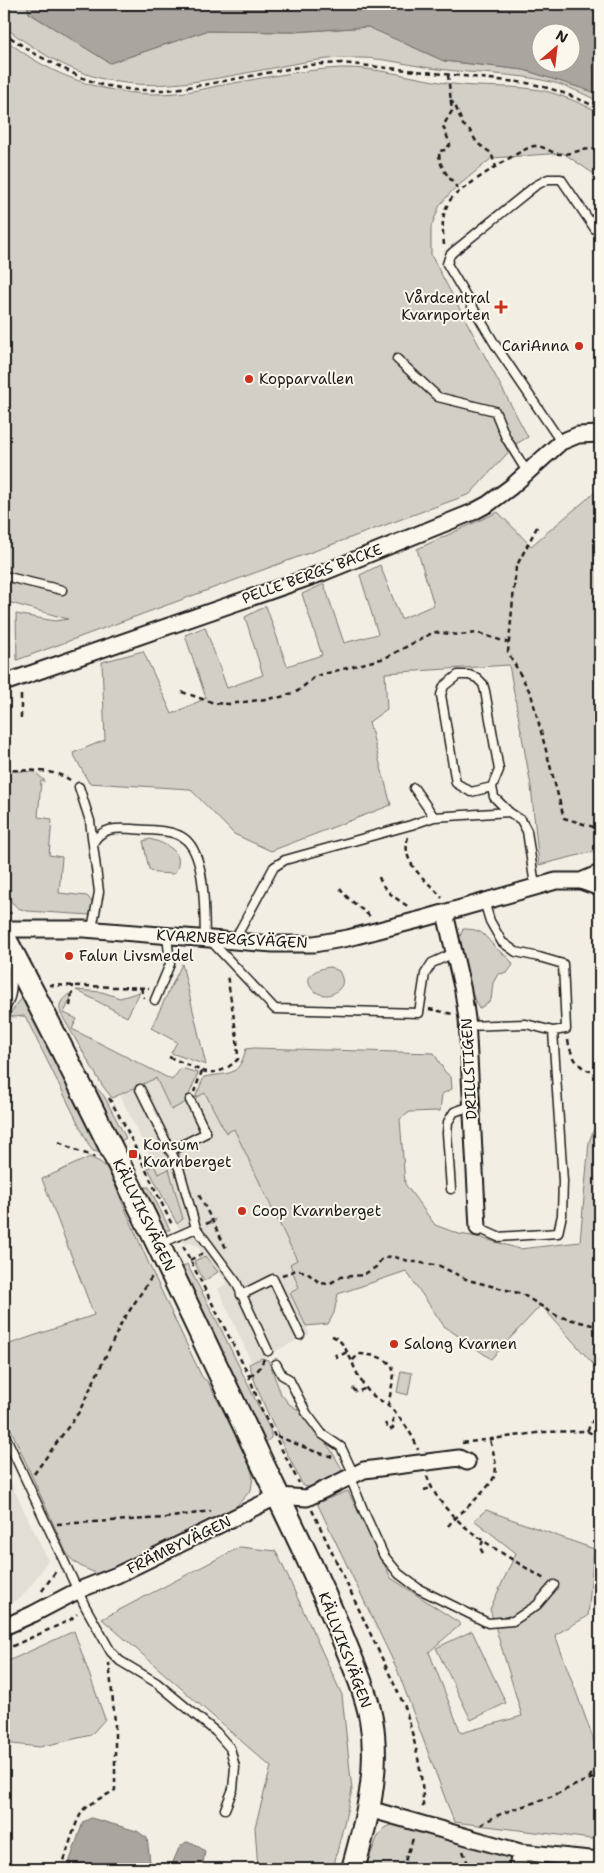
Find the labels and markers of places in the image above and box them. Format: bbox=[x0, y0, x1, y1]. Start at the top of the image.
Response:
place label: Vårdcentral Kvarnporten bbox=[401, 288, 490, 325]
marker: Vårdcentral Kvarnporten bbox=[494, 300, 508, 314]
place label: CariAnna bbox=[502, 336, 570, 356]
marker: CariAnna bbox=[573, 340, 585, 352]
place label: Kopparvallen bbox=[259, 369, 354, 389]
marker: Kopparvallen bbox=[243, 373, 255, 385]
place label: Falun Livsmedel bbox=[79, 946, 194, 966]
marker: Falun Livsmedel bbox=[63, 950, 75, 962]
place label: Konsum Kvarnberget bbox=[143, 1135, 232, 1172]
marker: Konsum Kvarnberget bbox=[127, 1148, 139, 1160]
place label: Coop Kvarnberget bbox=[252, 1201, 381, 1221]
marker: Coop Kvarnberget bbox=[236, 1205, 248, 1217]
place label: Salong Kvarnen bbox=[404, 1334, 517, 1354]
marker: Salong Kvarnen bbox=[388, 1338, 400, 1350]

